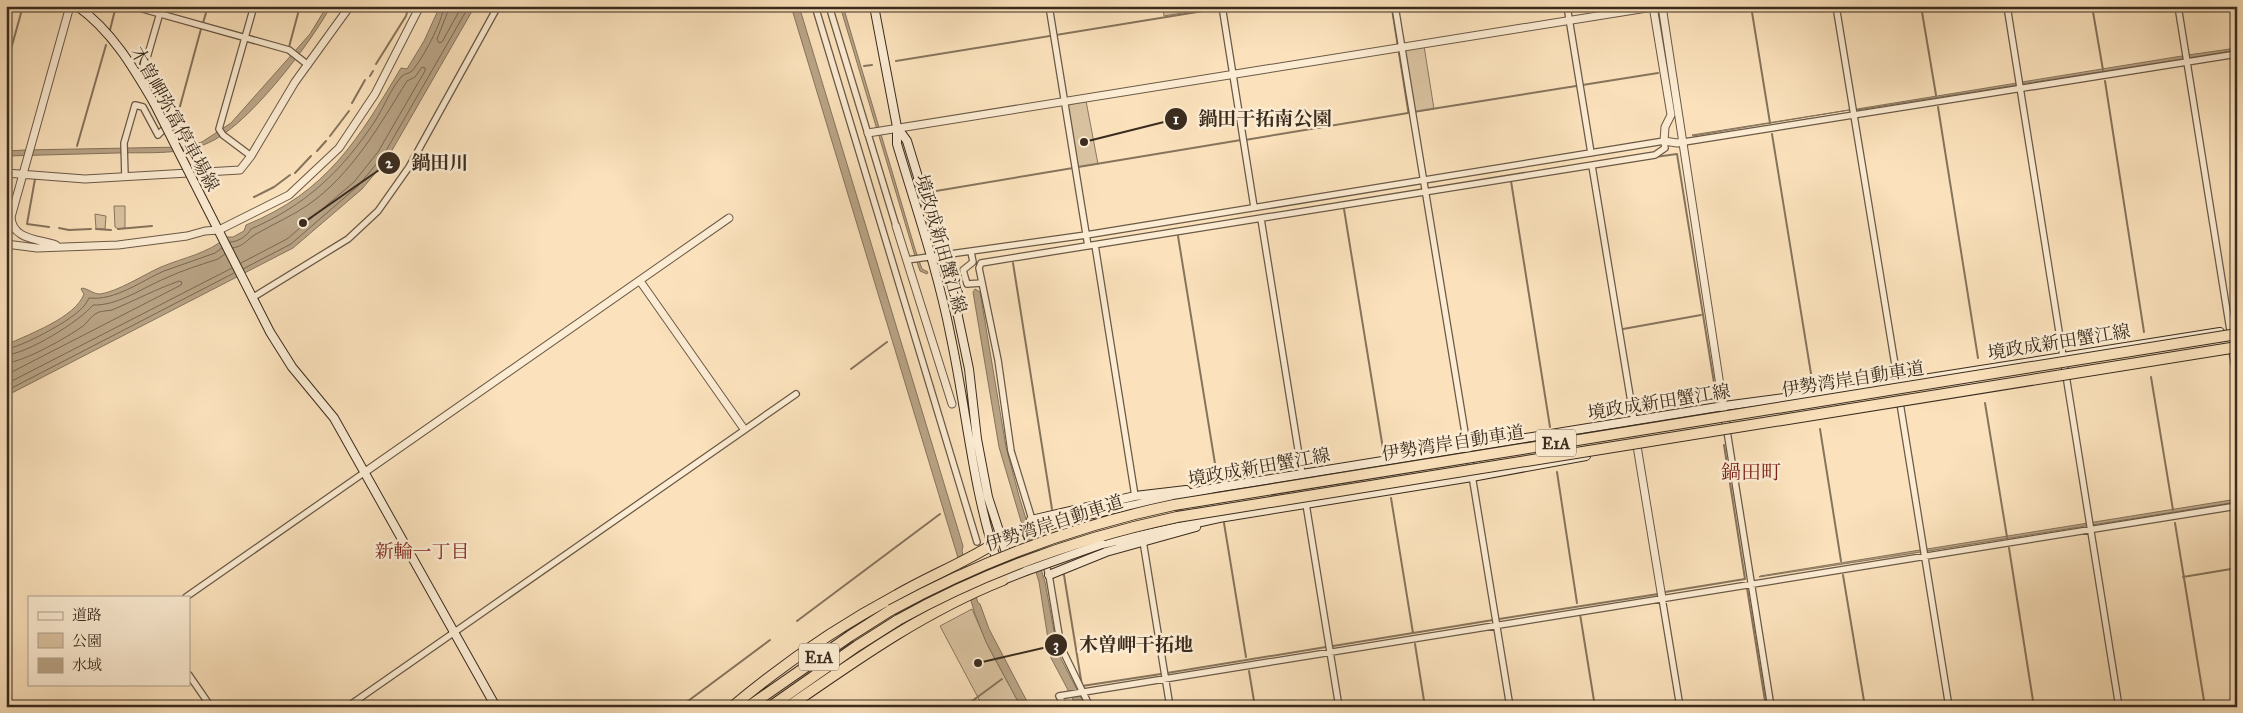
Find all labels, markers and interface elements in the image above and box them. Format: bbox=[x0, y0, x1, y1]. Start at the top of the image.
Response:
street label: 木曽岬弥富停車場線 bbox=[126, 43, 224, 195]
callout: 鍋田干拓南公園 bbox=[1163, 102, 1341, 136]
text: 鍋田干拓南公園 bbox=[1198, 107, 1332, 130]
text: 1 bbox=[1173, 110, 1179, 128]
callout: 鍋田川 bbox=[377, 146, 479, 180]
text: 鍋田川 bbox=[411, 151, 469, 174]
text: 2 bbox=[385, 154, 393, 172]
street label: 境政成新田蟹江線 bbox=[911, 172, 971, 316]
street label: 境政成新田蟹江線 bbox=[1986, 320, 2132, 364]
street label: 伊勢湾岸自動車道 bbox=[1780, 357, 1926, 401]
street label: 境政成新田蟹江線 bbox=[1586, 380, 1732, 424]
street label: 伊勢湾岸自動車道 bbox=[1380, 421, 1526, 465]
road number: E1A bbox=[1536, 429, 1576, 456]
street label: 境政成新田蟹江線 bbox=[1186, 444, 1332, 490]
district label: 鍋田町 bbox=[1721, 460, 1781, 484]
street label: 伊勢湾岸自動車道 bbox=[982, 490, 1126, 556]
district label: 新輪一丁目 bbox=[374, 540, 470, 563]
legend bbox=[28, 596, 190, 686]
text: 道路 bbox=[72, 606, 102, 624]
callout: 木曽岬干拓地 bbox=[1044, 628, 1203, 662]
text: 公園 bbox=[72, 632, 102, 650]
text: 木曽岬干拓地 bbox=[1079, 633, 1193, 656]
text: 3 bbox=[1053, 636, 1059, 655]
road number: E1A bbox=[799, 644, 839, 670]
text: 水域 bbox=[72, 656, 102, 674]

